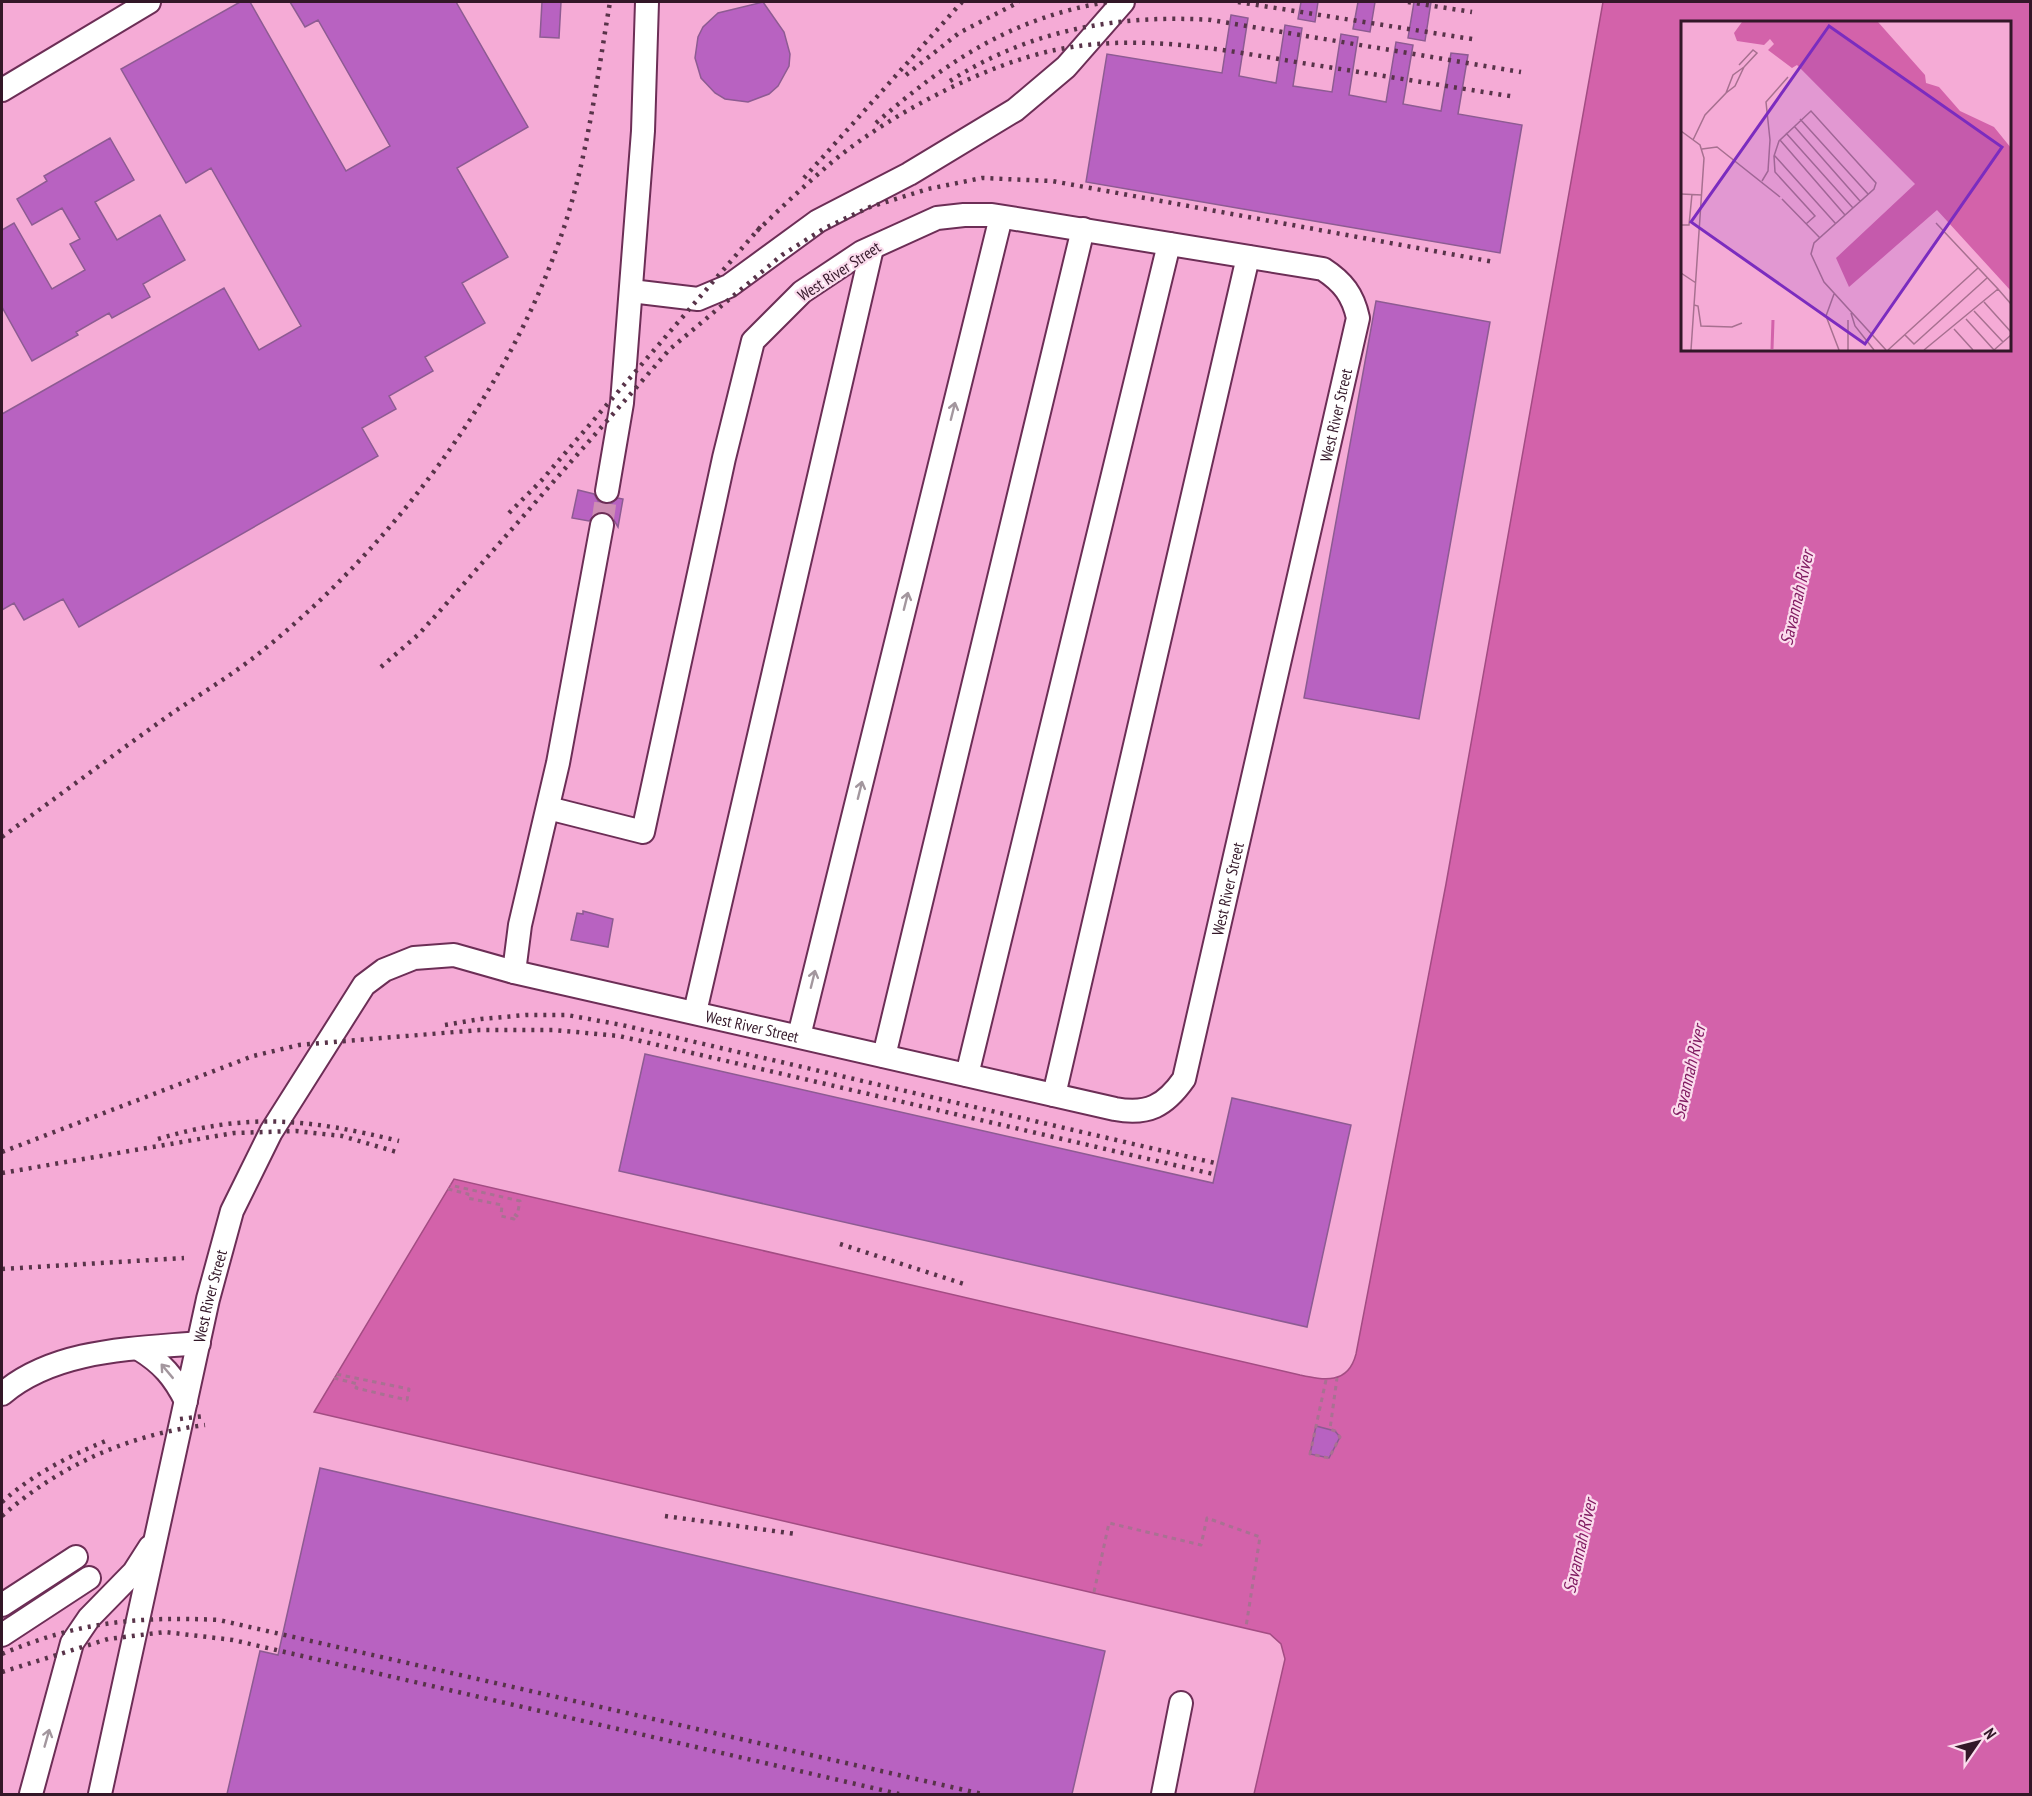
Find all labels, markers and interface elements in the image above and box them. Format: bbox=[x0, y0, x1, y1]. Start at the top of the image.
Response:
inset map bbox=[1681, 21, 2011, 351]
street label: West River Street bbox=[794, 236, 885, 305]
street label: West River Street bbox=[1315, 366, 1356, 464]
one-way arrow bbox=[948, 402, 960, 421]
water label: Savannah River bbox=[1775, 546, 1819, 647]
one-way arrow bbox=[901, 592, 913, 611]
one-way arrow bbox=[854, 781, 866, 800]
street label: West River Street bbox=[1207, 840, 1248, 937]
one-way arrow bbox=[808, 970, 820, 989]
street label: West River Street bbox=[704, 1006, 801, 1047]
water label: Savannah River bbox=[1667, 1020, 1711, 1121]
street label: West River Street bbox=[189, 1247, 231, 1344]
one-way arrow bbox=[161, 1363, 174, 1379]
water label: Savannah River bbox=[1558, 1494, 1602, 1595]
north arrow bbox=[1948, 1712, 2008, 1772]
text: N bbox=[1980, 1724, 2001, 1743]
one-way arrow bbox=[42, 1729, 53, 1748]

